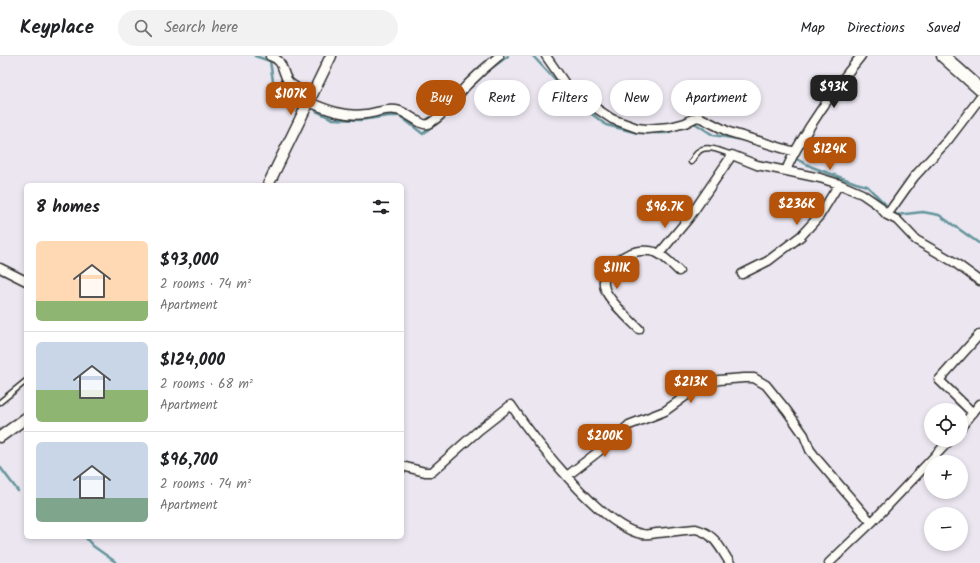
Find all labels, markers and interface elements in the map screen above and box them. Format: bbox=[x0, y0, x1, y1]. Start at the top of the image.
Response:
search box bbox=[118, 10, 398, 46]
text: Keyplace bbox=[20, 13, 94, 43]
text: Search here bbox=[164, 16, 238, 40]
icon: search bbox=[132, 17, 154, 39]
text: Map bbox=[800, 17, 825, 39]
text: Directions bbox=[847, 17, 905, 39]
text: Saved bbox=[927, 17, 960, 39]
pin: $93K bbox=[810, 75, 858, 109]
text: $93K bbox=[819, 77, 849, 98]
chip: Buy bbox=[416, 80, 466, 116]
chip: Rent bbox=[474, 80, 530, 116]
chip: Filters bbox=[538, 80, 602, 116]
chip: New bbox=[610, 80, 663, 116]
chip: Apartment bbox=[671, 80, 761, 116]
pin: $107K bbox=[263, 82, 319, 116]
text: $107K bbox=[275, 84, 307, 105]
pin: $124K bbox=[802, 137, 858, 171]
text: $124K bbox=[813, 139, 847, 160]
pin: $236K bbox=[769, 192, 825, 226]
text: 8 homes bbox=[36, 194, 100, 221]
text: $236K bbox=[778, 194, 816, 215]
pin: $96.7K bbox=[632, 195, 698, 229]
icon: filters bbox=[370, 196, 392, 218]
text: $96.7K bbox=[646, 197, 684, 218]
text: $93,000 bbox=[160, 247, 219, 274]
pin: $111K bbox=[589, 256, 645, 290]
icon: home bbox=[68, 257, 116, 305]
text: $111K bbox=[603, 258, 631, 279]
text: 2 rooms · 74 m² bbox=[160, 274, 251, 295]
text: Apartment bbox=[160, 295, 218, 316]
text: $124,000 bbox=[160, 347, 225, 374]
icon: home bbox=[68, 358, 116, 406]
pin: $213K bbox=[663, 370, 719, 404]
text: $213K bbox=[674, 372, 708, 393]
text: 2 rooms · 68 m² bbox=[160, 374, 253, 395]
text: Apartment bbox=[160, 395, 218, 416]
map controls bbox=[924, 403, 968, 551]
button: locate bbox=[924, 403, 968, 447]
pin: $200K bbox=[577, 424, 633, 458]
text: $200K bbox=[587, 426, 623, 447]
text: $96,700 bbox=[160, 447, 218, 474]
button: + bbox=[924, 455, 968, 499]
icon: home bbox=[68, 458, 116, 506]
text: 2 rooms · 74 m² bbox=[160, 474, 251, 495]
text: Apartment bbox=[160, 495, 218, 516]
button: − bbox=[924, 507, 968, 551]

